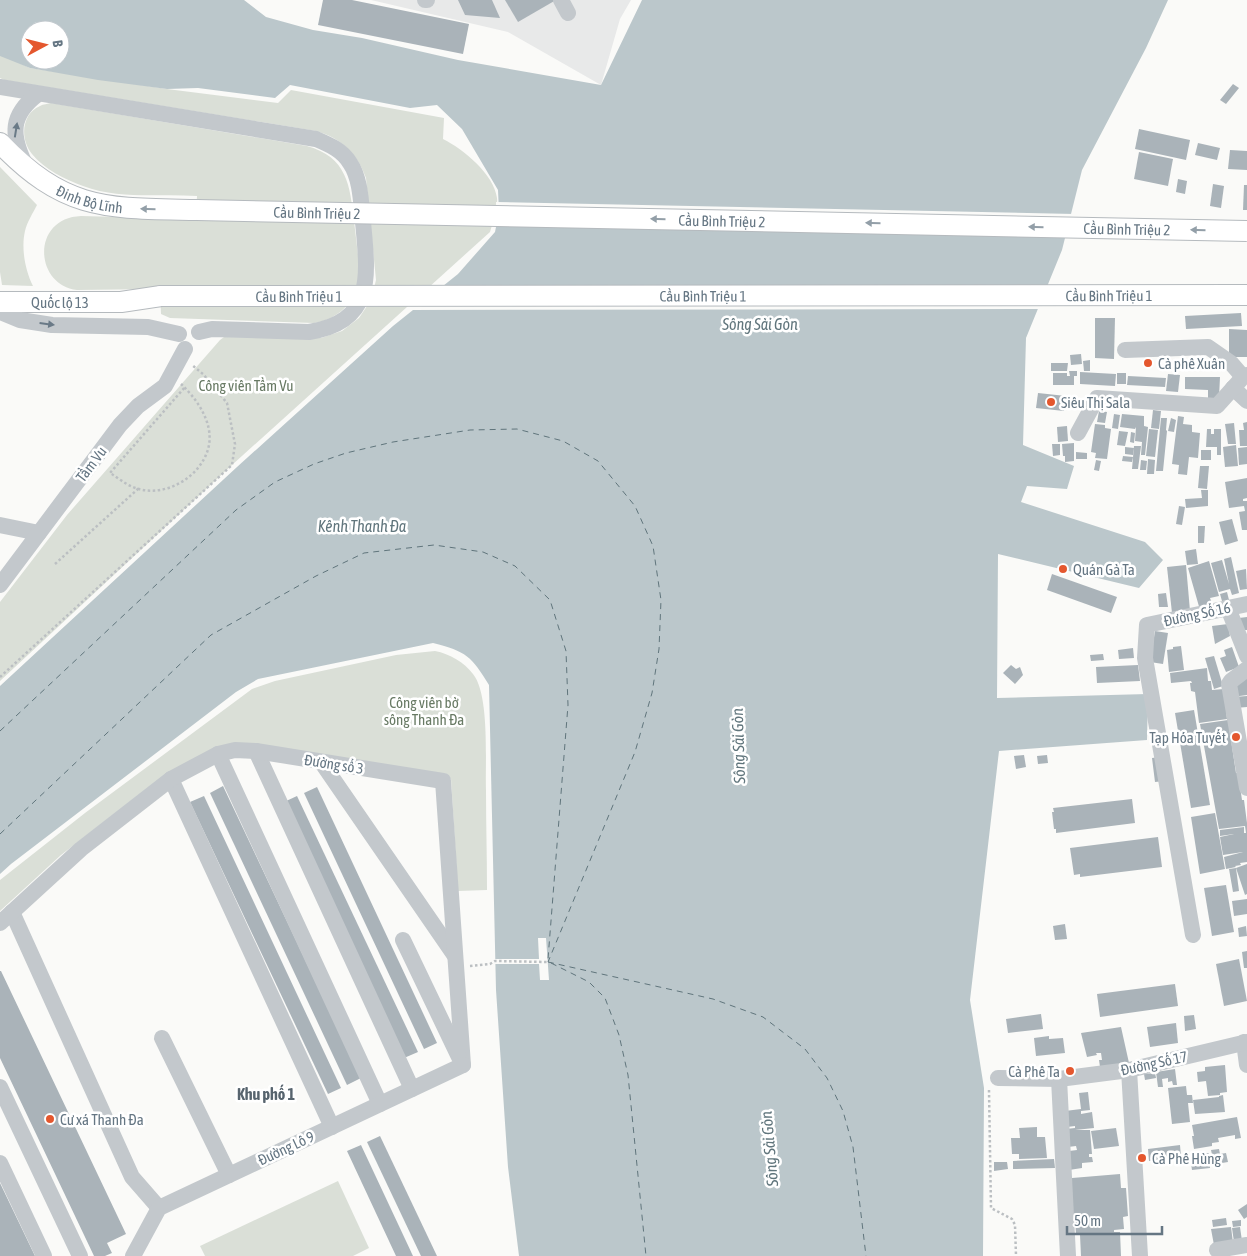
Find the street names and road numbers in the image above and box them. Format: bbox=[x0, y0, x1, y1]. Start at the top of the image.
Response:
street label: Đinh Bộ Lĩnh bbox=[54, 181, 124, 216]
street label: Cầu Bình Triệu 2 bbox=[273, 203, 361, 222]
street label: Cầu Bình Triệu 2 bbox=[678, 211, 766, 230]
street label: Cầu Bình Triệu 2 bbox=[1083, 219, 1170, 238]
street label: Cầu Bình Triệu 1 bbox=[255, 287, 343, 304]
street label: Cầu Bình Triệu 1 bbox=[659, 287, 747, 304]
street label: Cầu Bình Triệu 1 bbox=[1065, 287, 1153, 304]
street label: Quốc lộ 13 bbox=[31, 294, 89, 311]
street label: Tầm Vu bbox=[72, 443, 110, 485]
street label: Đường Số 16 bbox=[1162, 599, 1232, 629]
street label: Đường số 3 bbox=[303, 751, 365, 777]
street label: Đường Số 17 bbox=[1119, 1048, 1189, 1078]
street label: Đường Lô 9 bbox=[255, 1128, 317, 1168]

